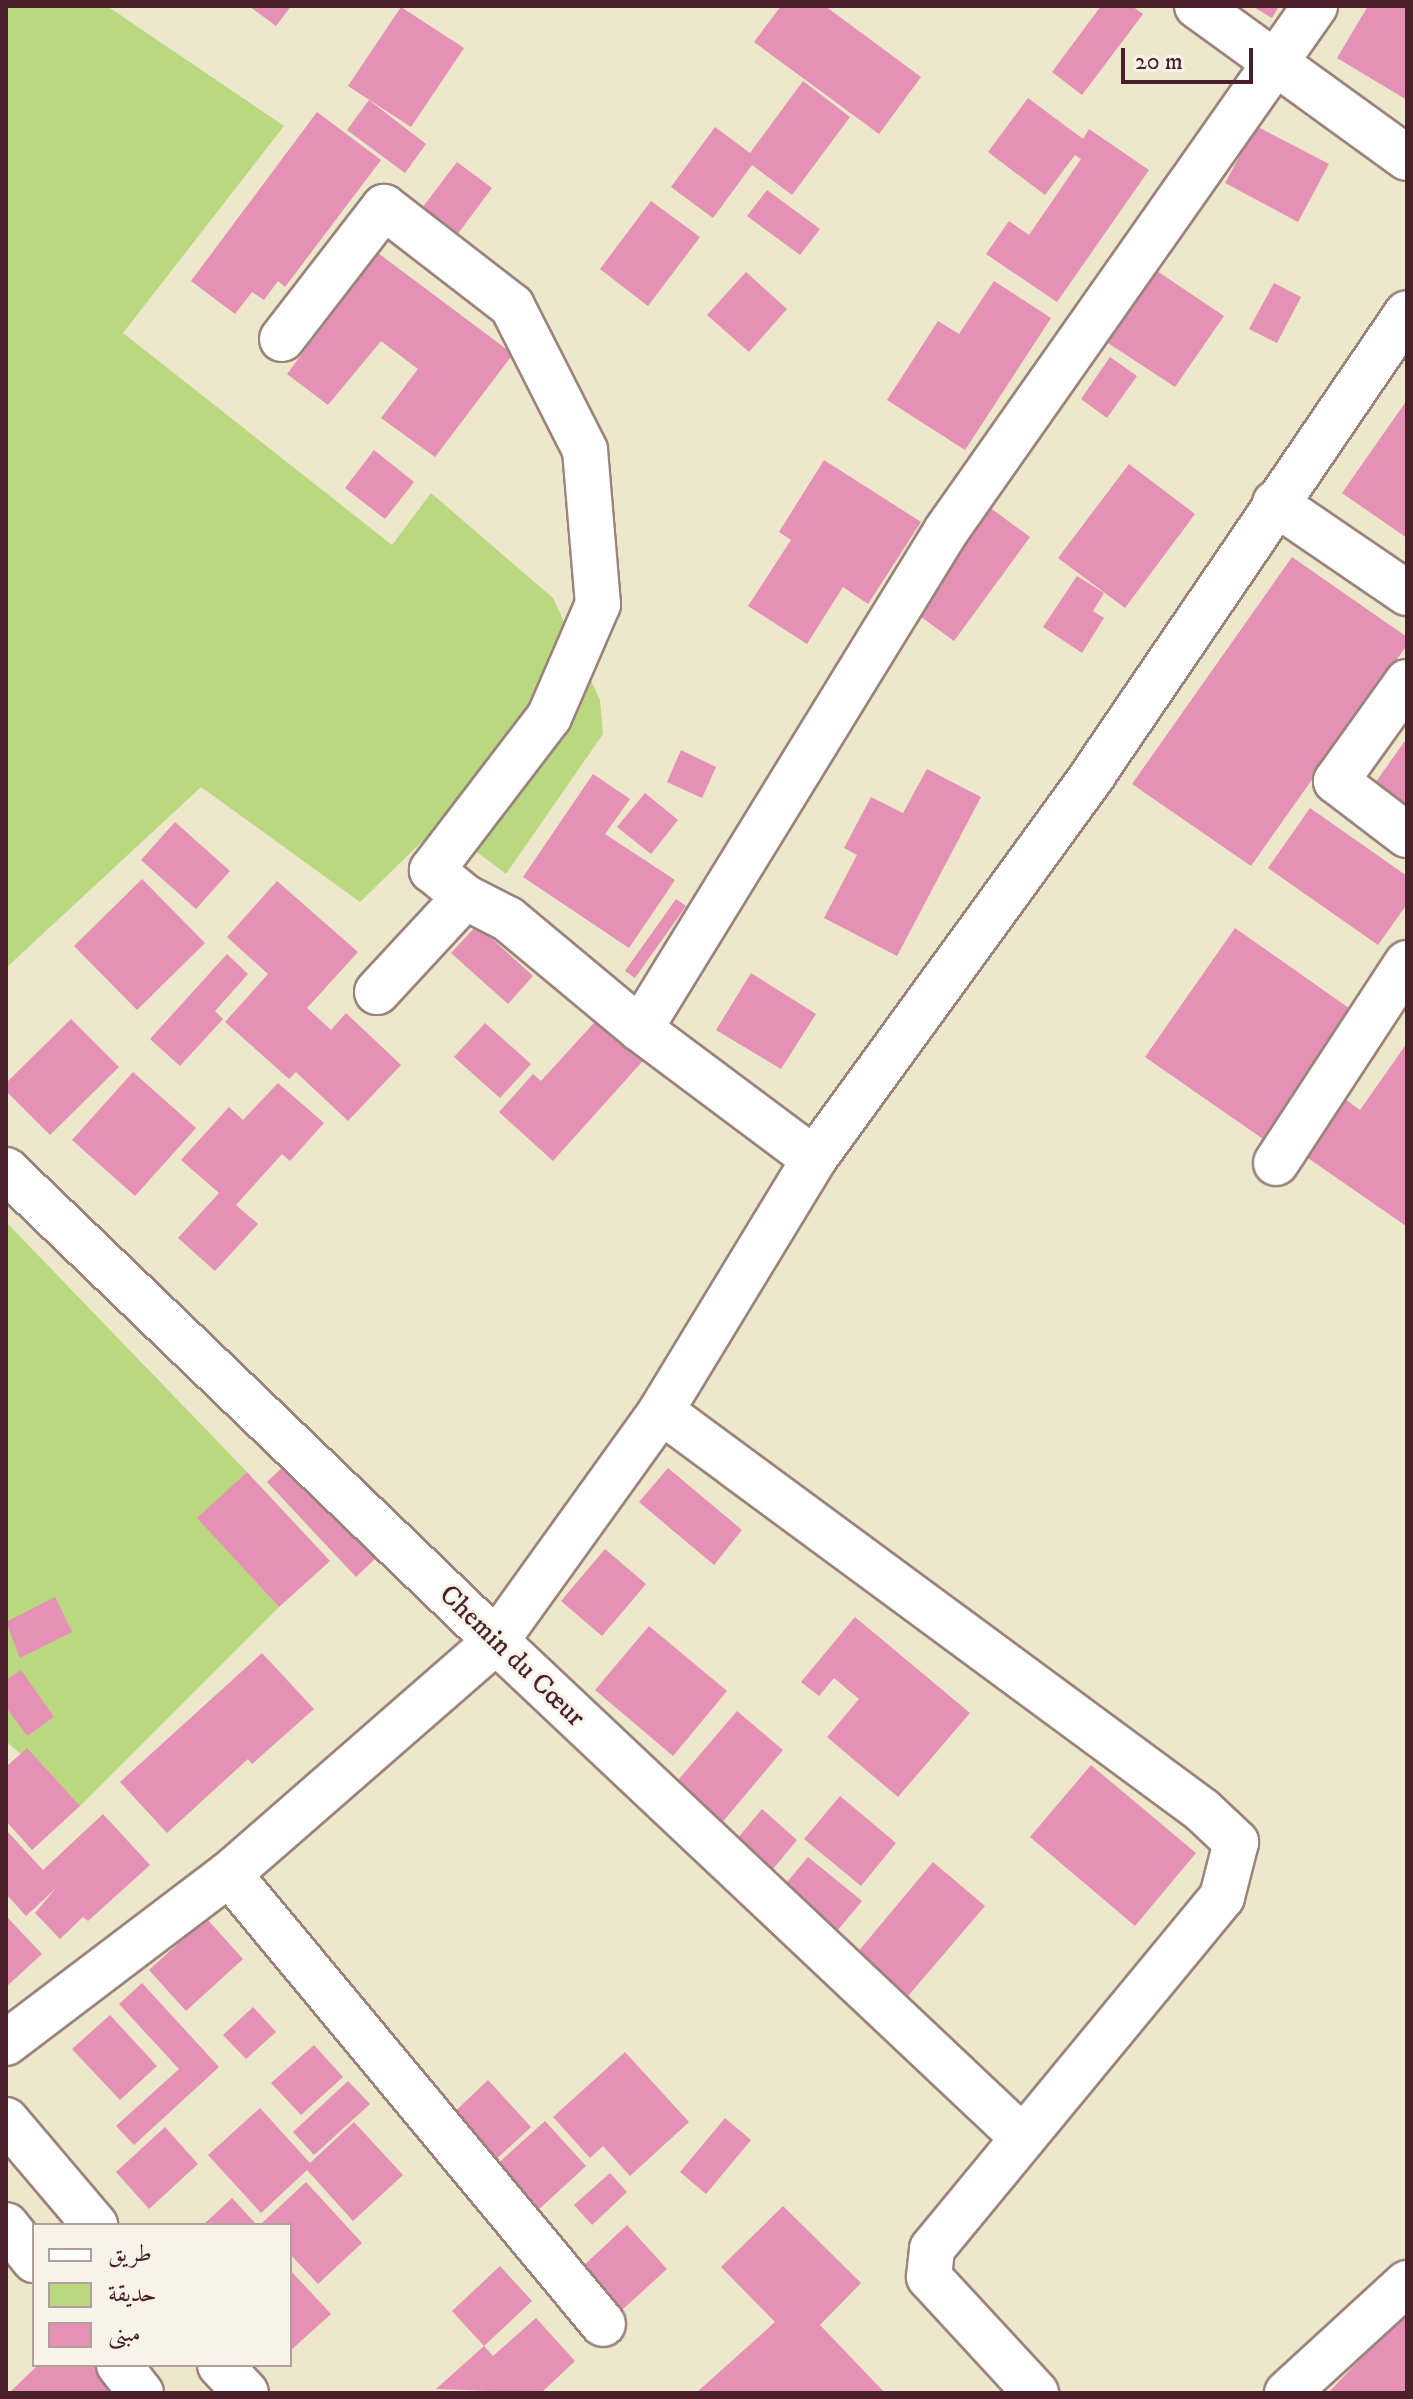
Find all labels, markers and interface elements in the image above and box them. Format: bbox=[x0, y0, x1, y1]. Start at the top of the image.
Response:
scale bar bbox=[1125, 32, 1257, 82]
text: 20 m bbox=[1135, 47, 1183, 77]
street label: Chemin du Cœur bbox=[432, 1578, 592, 1734]
legend bbox=[32, 2223, 292, 2367]
text: طريق bbox=[108, 2239, 152, 2269]
text: حديقة bbox=[108, 2279, 157, 2309]
text: مبنى bbox=[108, 2319, 141, 2349]

